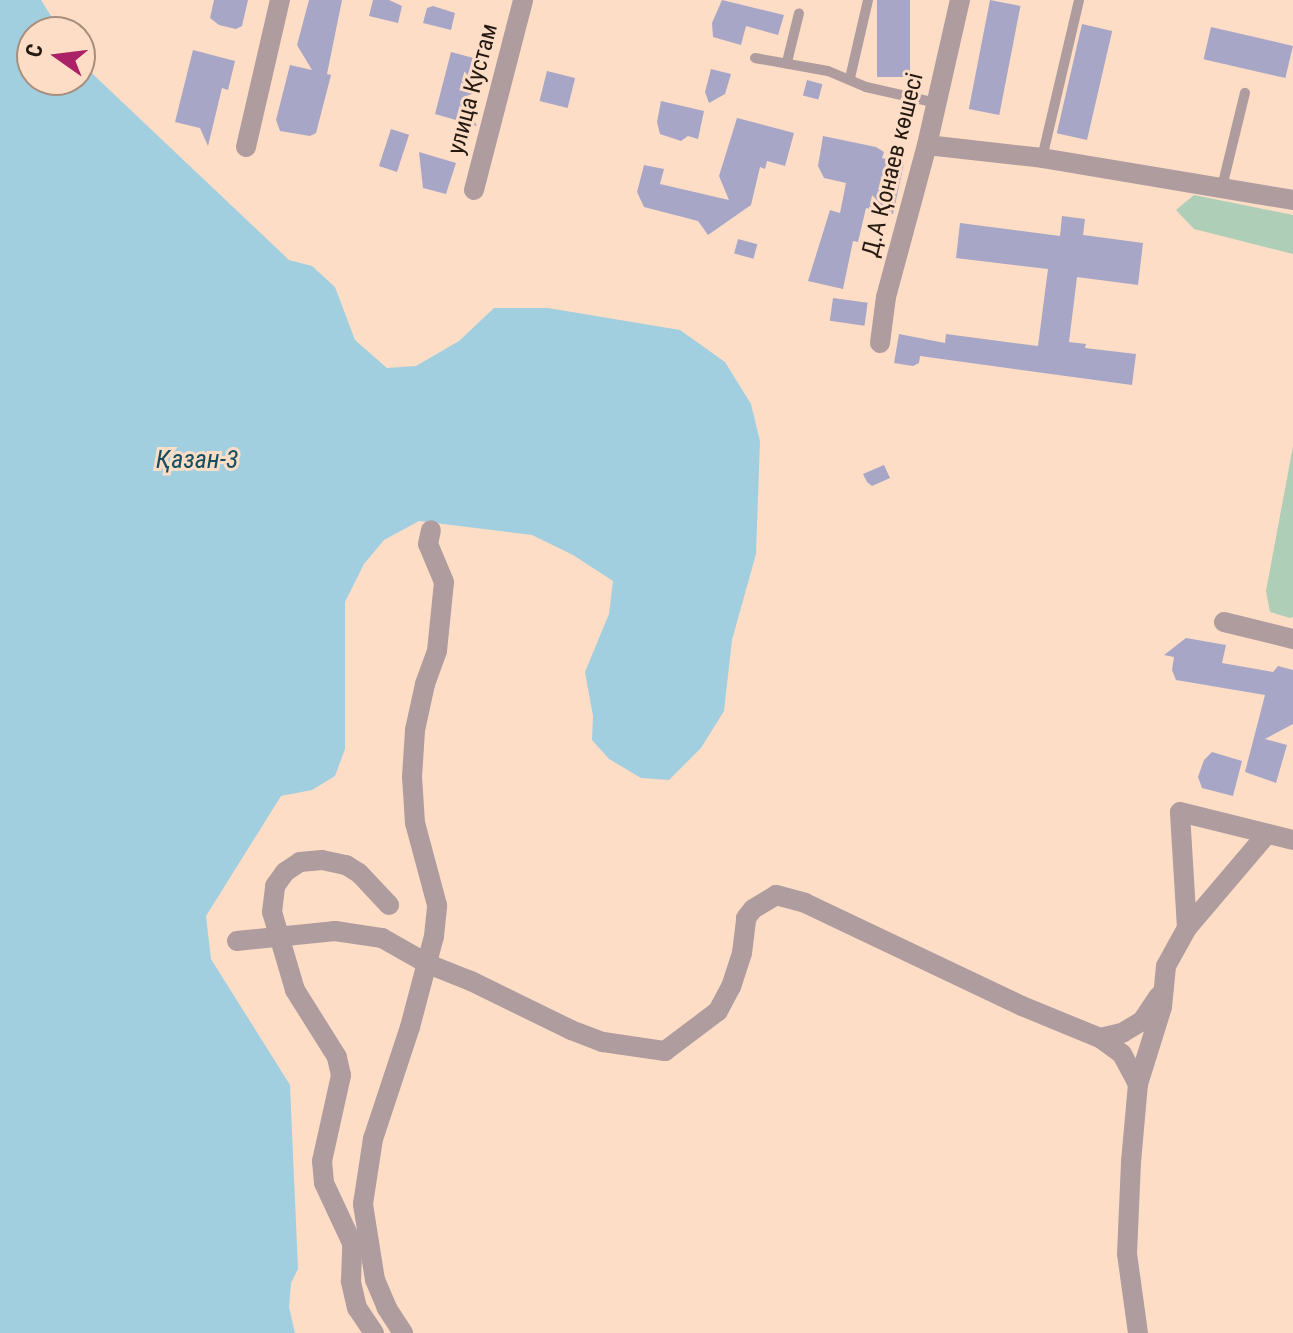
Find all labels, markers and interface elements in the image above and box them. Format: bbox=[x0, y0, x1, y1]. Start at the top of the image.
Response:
north arrow bbox=[16, 16, 96, 96]
street label: улица Кустам bbox=[442, 20, 504, 158]
text: С bbox=[21, 41, 48, 60]
street label: Д.А Қонаев көшесі bbox=[856, 70, 930, 260]
water label: Қазан-3 bbox=[156, 444, 238, 476]

